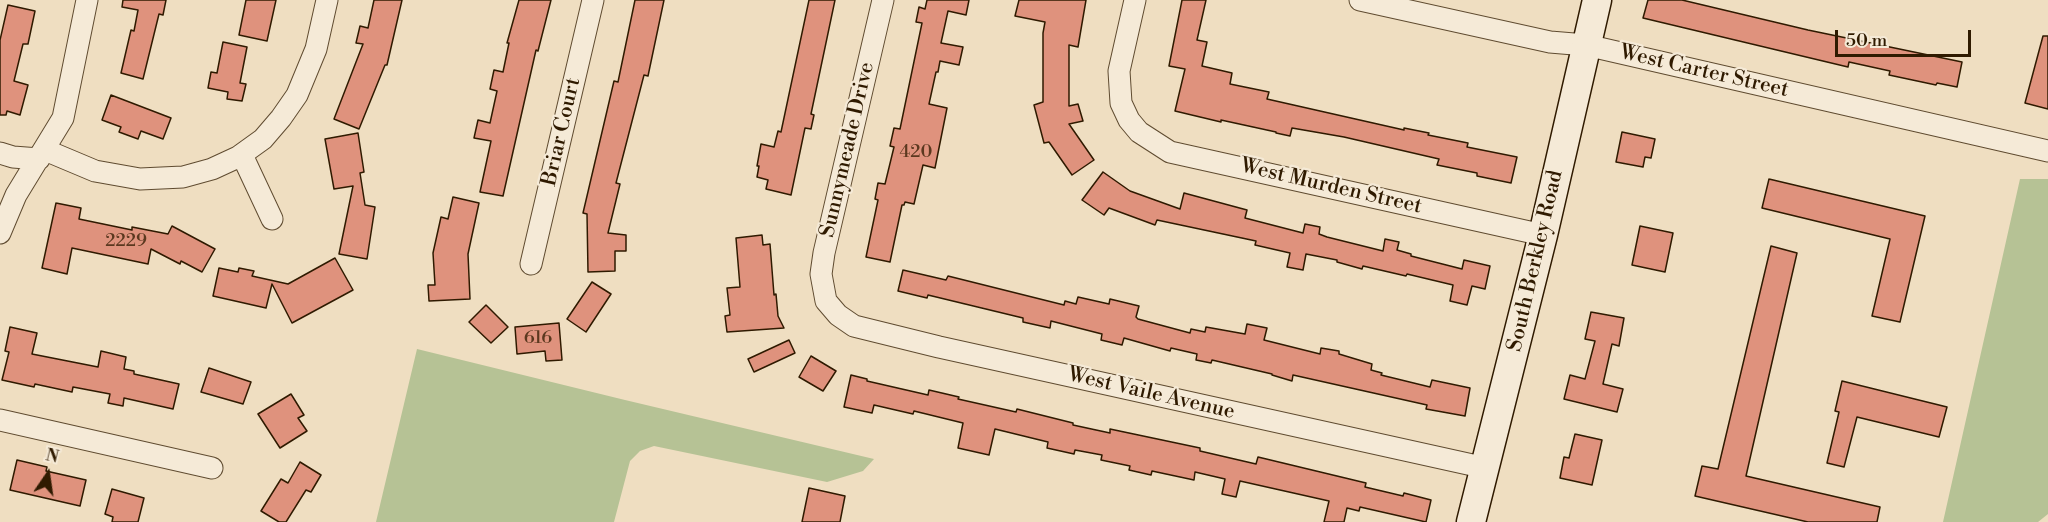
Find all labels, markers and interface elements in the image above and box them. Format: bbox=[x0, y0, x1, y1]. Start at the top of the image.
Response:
scale bar bbox=[1838, 18, 1974, 56]
text: 50 m bbox=[1846, 29, 1887, 52]
street label: West Carter Street bbox=[1617, 40, 1791, 104]
street label: Sunnymeade Drive bbox=[816, 60, 880, 240]
street label: Briar Court bbox=[537, 75, 587, 189]
house number: 420 bbox=[900, 142, 932, 164]
street label: West Murden Street bbox=[1238, 154, 1424, 220]
street label: South Berkley Road bbox=[1503, 168, 1569, 354]
house number: 2229 bbox=[105, 231, 147, 253]
house number: 616 bbox=[524, 328, 552, 350]
street label: West Vaile Avenue bbox=[1065, 363, 1237, 425]
north arrow bbox=[18, 444, 78, 504]
text: N bbox=[44, 445, 60, 468]

